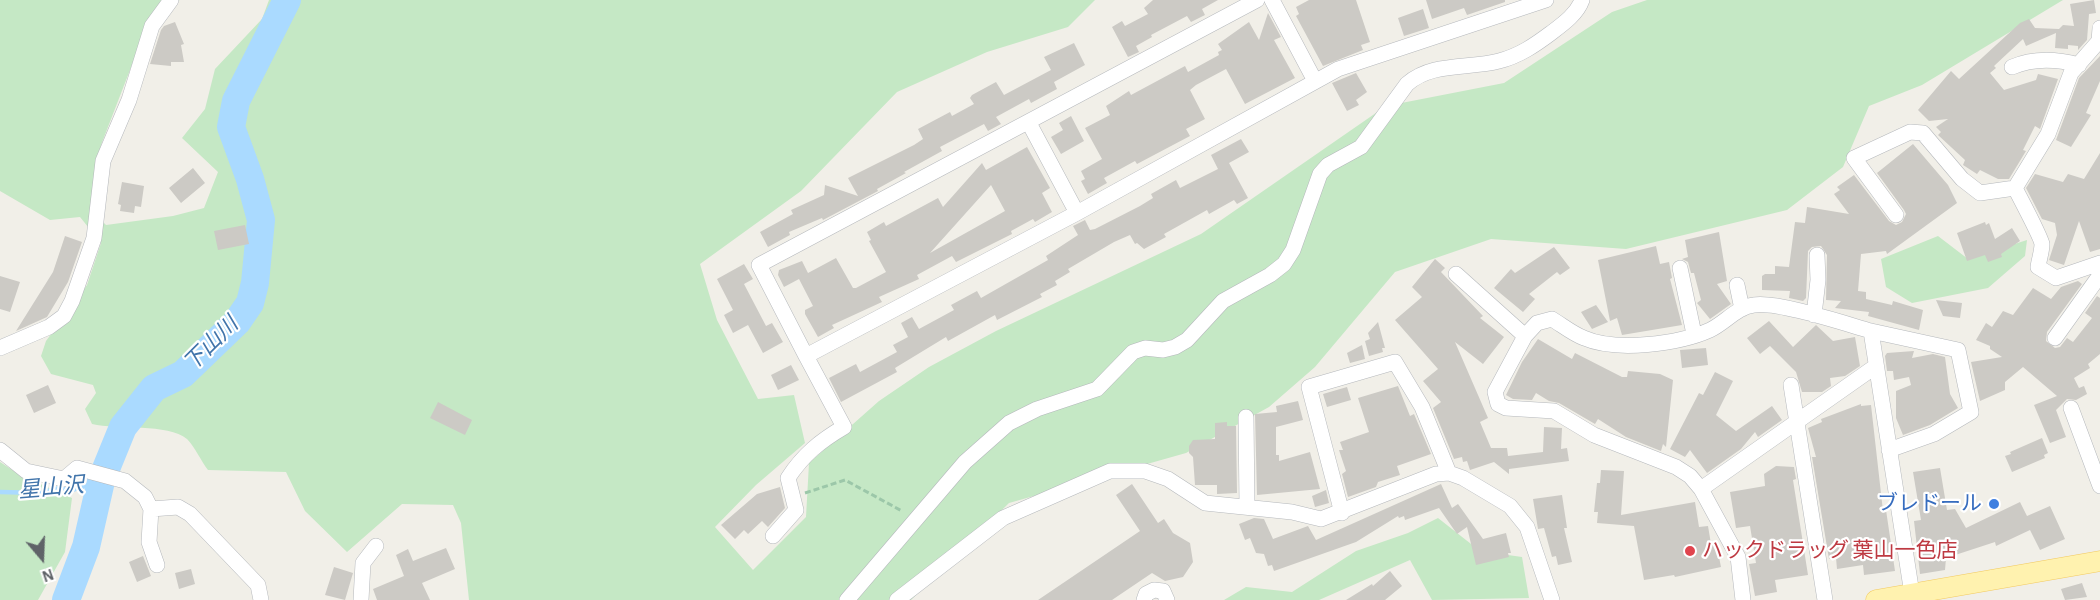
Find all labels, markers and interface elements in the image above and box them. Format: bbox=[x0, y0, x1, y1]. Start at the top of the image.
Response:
water label: 下山川 bbox=[178, 311, 244, 377]
water label: 星山沢 bbox=[17, 472, 85, 504]
place label: ブレドール bbox=[1877, 491, 1982, 517]
marker: ブレドール bbox=[1987, 497, 2001, 511]
north arrow bbox=[12, 528, 72, 588]
place label: ハックドラッグ 葉山一色店 bbox=[1702, 538, 1957, 564]
marker: ハックドラッグ 葉山一色店 bbox=[1683, 544, 1697, 558]
text: N bbox=[40, 566, 56, 584]

